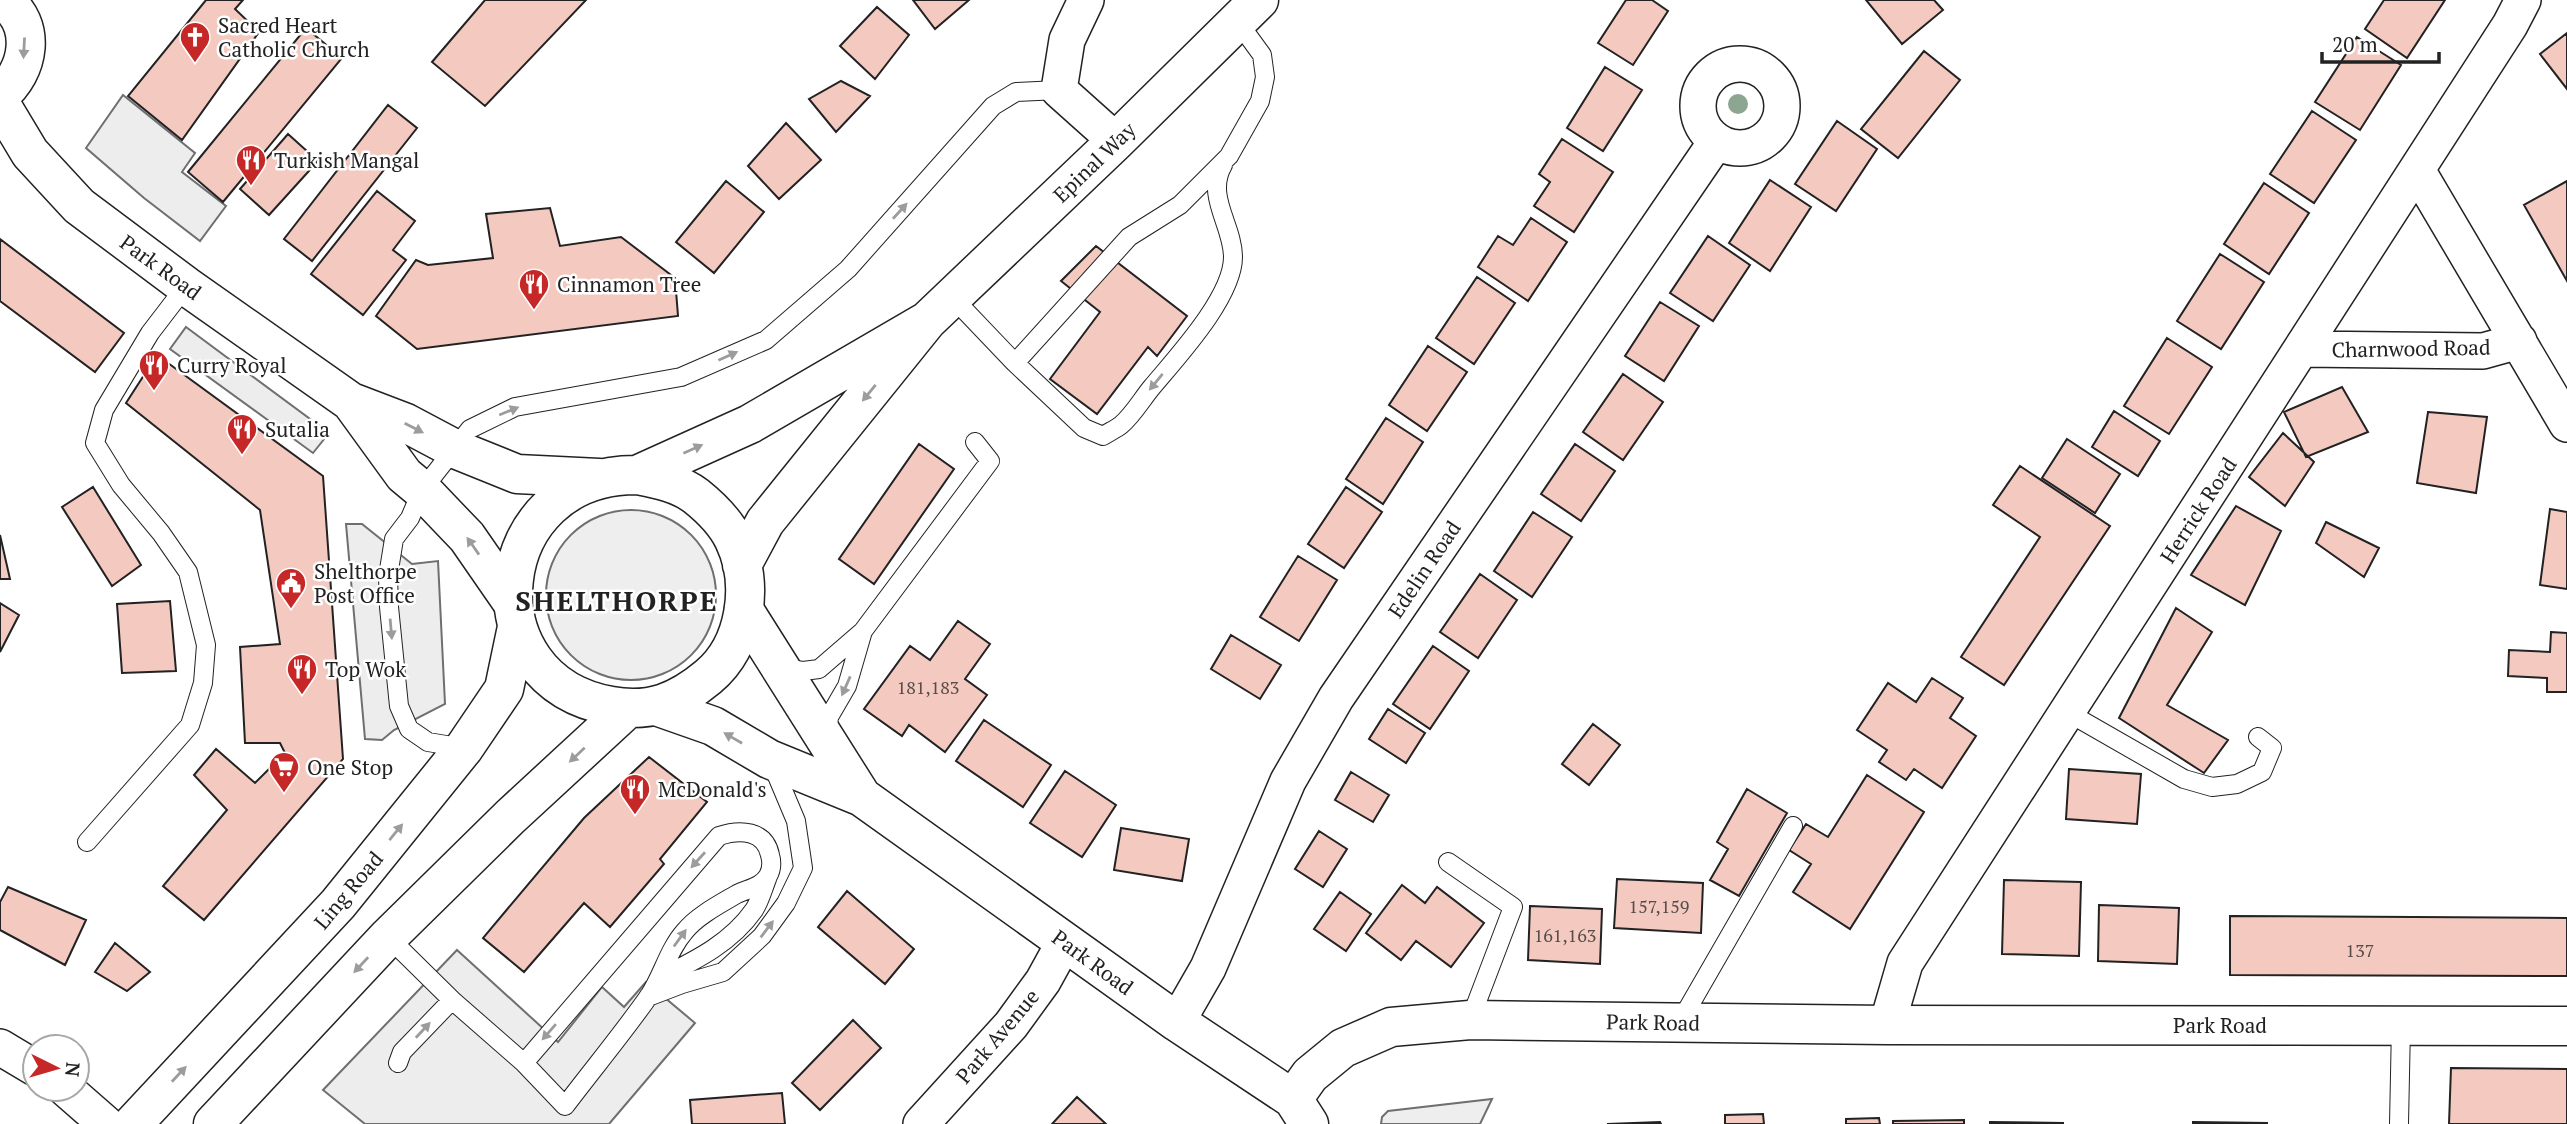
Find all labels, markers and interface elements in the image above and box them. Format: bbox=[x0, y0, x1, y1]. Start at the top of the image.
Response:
place label: Sacred Heart Catholic Church bbox=[218, 11, 369, 63]
church icon: Sacred Heart Catholic Church bbox=[178, 20, 212, 64]
scale bar bbox=[2322, 21, 2439, 65]
text: 20 m bbox=[2332, 30, 2378, 58]
one-way arrow bbox=[19, 37, 30, 59]
street label: Epinal Way bbox=[1047, 115, 1142, 208]
restaurant icon: Turkish Mangal bbox=[234, 143, 268, 187]
place label: Turkish Mangal bbox=[274, 146, 419, 174]
one-way arrow bbox=[892, 202, 907, 219]
street label: Park Road bbox=[115, 228, 208, 306]
restaurant icon: Cinnamon Tree bbox=[517, 267, 551, 311]
place label: Cinnamon Tree bbox=[557, 270, 701, 298]
street label: Charnwood Road bbox=[2331, 333, 2491, 363]
restaurant icon: Curry Royal bbox=[137, 348, 171, 392]
one-way arrow bbox=[718, 350, 739, 361]
place label: Curry Royal bbox=[177, 351, 287, 379]
one-way arrow bbox=[1149, 373, 1164, 391]
one-way arrow bbox=[861, 384, 876, 402]
one-way arrow bbox=[499, 406, 520, 417]
restaurant icon: Sutalia bbox=[225, 412, 259, 456]
place label: Sutalia bbox=[265, 415, 330, 443]
one-way arrow bbox=[404, 422, 424, 433]
one-way arrow bbox=[683, 443, 704, 454]
street label: Herrick Road bbox=[2153, 451, 2243, 568]
street label: Edelin Road bbox=[1381, 515, 1467, 623]
one-way arrow bbox=[466, 537, 480, 555]
place label: Shelthorpe Post Office bbox=[314, 557, 417, 609]
public building icon: Shelthorpe Post Office bbox=[274, 566, 308, 610]
district label: SHELTHORPE bbox=[515, 582, 719, 619]
one-way arrow bbox=[386, 618, 397, 640]
restaurant icon: Top Wok bbox=[285, 652, 319, 696]
place label: Top Wok bbox=[325, 655, 406, 683]
house number: 181,183 bbox=[897, 675, 959, 699]
one-way arrow bbox=[840, 676, 852, 696]
one-way arrow bbox=[724, 732, 743, 744]
one-way arrow bbox=[569, 747, 586, 763]
supermarket icon: One Stop bbox=[267, 750, 301, 794]
place label: One Stop bbox=[307, 753, 393, 781]
restaurant icon: McDonald's bbox=[618, 772, 652, 816]
place label: McDonald's bbox=[658, 775, 767, 803]
one-way arrow bbox=[388, 823, 403, 840]
street label: Ling Road bbox=[307, 845, 389, 935]
one-way arrow bbox=[690, 851, 706, 869]
house number: 157,159 bbox=[1629, 894, 1689, 918]
one-way arrow bbox=[759, 920, 774, 938]
street label: Park Road bbox=[1047, 923, 1140, 1001]
house number: 161,163 bbox=[1534, 923, 1596, 947]
one-way arrow bbox=[673, 929, 687, 947]
house number: 137 bbox=[2346, 938, 2374, 962]
one-way arrow bbox=[353, 956, 369, 974]
street label: Park Avenue bbox=[949, 983, 1045, 1089]
street label: Park Road bbox=[1606, 1007, 1701, 1037]
street label: Park Road bbox=[2173, 1011, 2267, 1039]
one-way arrow bbox=[415, 1021, 431, 1039]
one-way arrow bbox=[542, 1023, 557, 1041]
north arrow bbox=[21, 1033, 91, 1103]
text: N bbox=[60, 1061, 87, 1078]
one-way arrow bbox=[171, 1065, 187, 1083]

